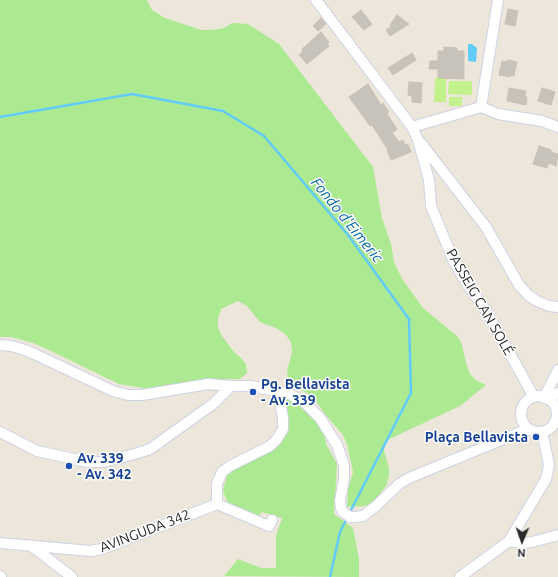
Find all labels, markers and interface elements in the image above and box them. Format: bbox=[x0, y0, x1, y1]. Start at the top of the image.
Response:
water label: Fondo d'Eimeric bbox=[307, 174, 387, 266]
street label: PASSEIG CAN SOLÉ bbox=[443, 246, 517, 358]
place label: Pg. Bellavista - Av. 339 bbox=[261, 376, 350, 408]
marker: Pg. Bellavista - Av. 339 bbox=[248, 387, 258, 397]
place label: Plaça Bellavista bbox=[425, 429, 528, 445]
marker: Plaça Bellavista bbox=[531, 432, 541, 442]
place label: Av. 339 - Av. 342 bbox=[77, 450, 132, 482]
marker: Av. 339 - Av. 342 bbox=[64, 461, 74, 471]
street label: AVINGUDA 342 bbox=[97, 506, 193, 556]
north arrow bbox=[502, 521, 542, 561]
text: N bbox=[517, 547, 526, 559]

